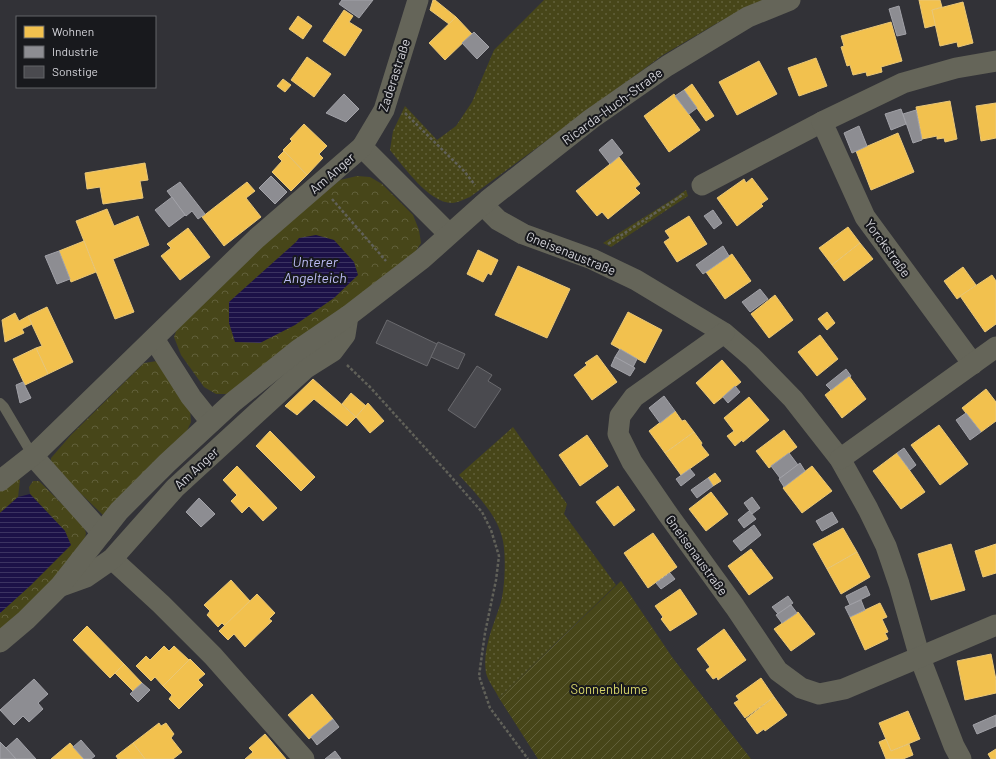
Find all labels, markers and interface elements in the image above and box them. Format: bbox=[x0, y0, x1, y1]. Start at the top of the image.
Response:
legend bbox=[16, 16, 156, 88]
text: Wohnen bbox=[52, 24, 94, 38]
street label: Zaderastraße bbox=[375, 36, 413, 113]
text: Industrie bbox=[52, 44, 98, 58]
text: Sonstige bbox=[52, 64, 98, 78]
street label: Ricarda-Huch-Straße bbox=[559, 64, 665, 148]
street label: Am Anger bbox=[306, 149, 358, 197]
street label: Yorckstraße bbox=[862, 216, 915, 280]
street label: Gneisenaustraße bbox=[524, 228, 618, 278]
water label: Unterer Angelteich bbox=[283, 253, 347, 286]
street label: Am Anger bbox=[171, 443, 222, 493]
street label: Gneisenaustraße bbox=[662, 512, 732, 598]
park label: Sonnenblume bbox=[570, 681, 648, 697]

